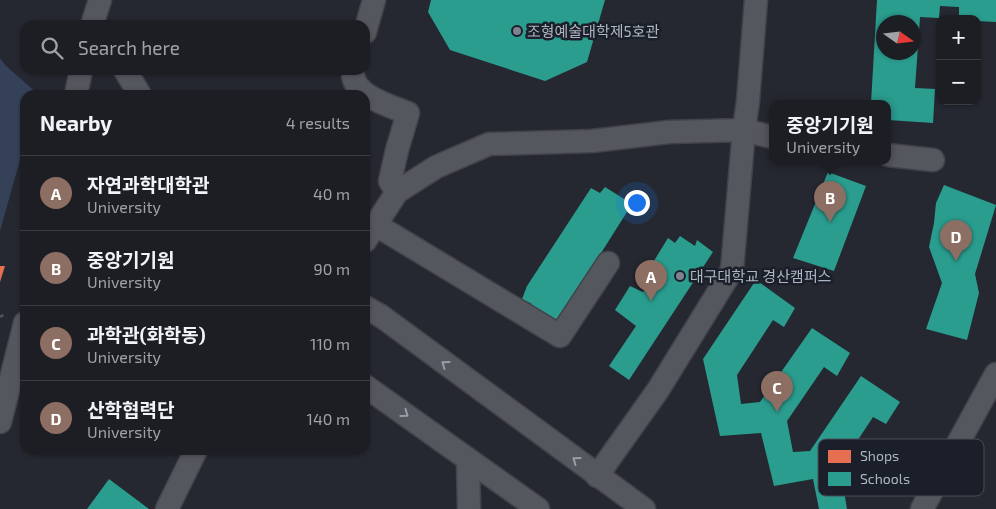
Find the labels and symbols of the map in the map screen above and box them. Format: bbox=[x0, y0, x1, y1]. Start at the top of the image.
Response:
north arrow bbox=[876, 15, 921, 60]
place label: 조형예술대학제5호관 bbox=[527, 22, 659, 40]
marker: 조형예술대학제5호관 bbox=[511, 25, 523, 37]
pin: B bbox=[814, 181, 846, 222]
your location bbox=[624, 190, 650, 216]
pin: D bbox=[940, 220, 972, 261]
pin: A bbox=[635, 260, 667, 301]
place label: 대구대학교 경산캠퍼스 bbox=[690, 267, 832, 285]
marker: 대구대학교 경산캠퍼스 bbox=[674, 270, 686, 282]
one-way arrow bbox=[442, 361, 451, 369]
pin: C bbox=[761, 371, 793, 412]
one-way arrow bbox=[399, 408, 409, 417]
legend bbox=[818, 439, 984, 496]
text: Shops bbox=[860, 447, 899, 464]
one-way arrow bbox=[572, 457, 582, 466]
text: Schools bbox=[860, 470, 910, 487]

